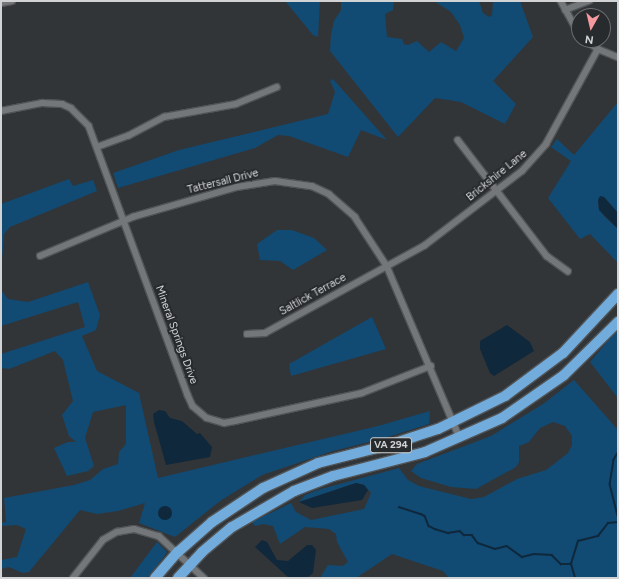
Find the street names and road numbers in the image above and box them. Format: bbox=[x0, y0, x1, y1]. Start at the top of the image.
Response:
street label: Brickshire Lane bbox=[464, 148, 530, 204]
street label: Tattersall Drive bbox=[186, 167, 260, 197]
street label: Saltlick Terrace bbox=[277, 271, 349, 319]
street label: Mineral Springs Drive bbox=[152, 284, 200, 386]
road number: VA 294 bbox=[370, 437, 412, 453]

